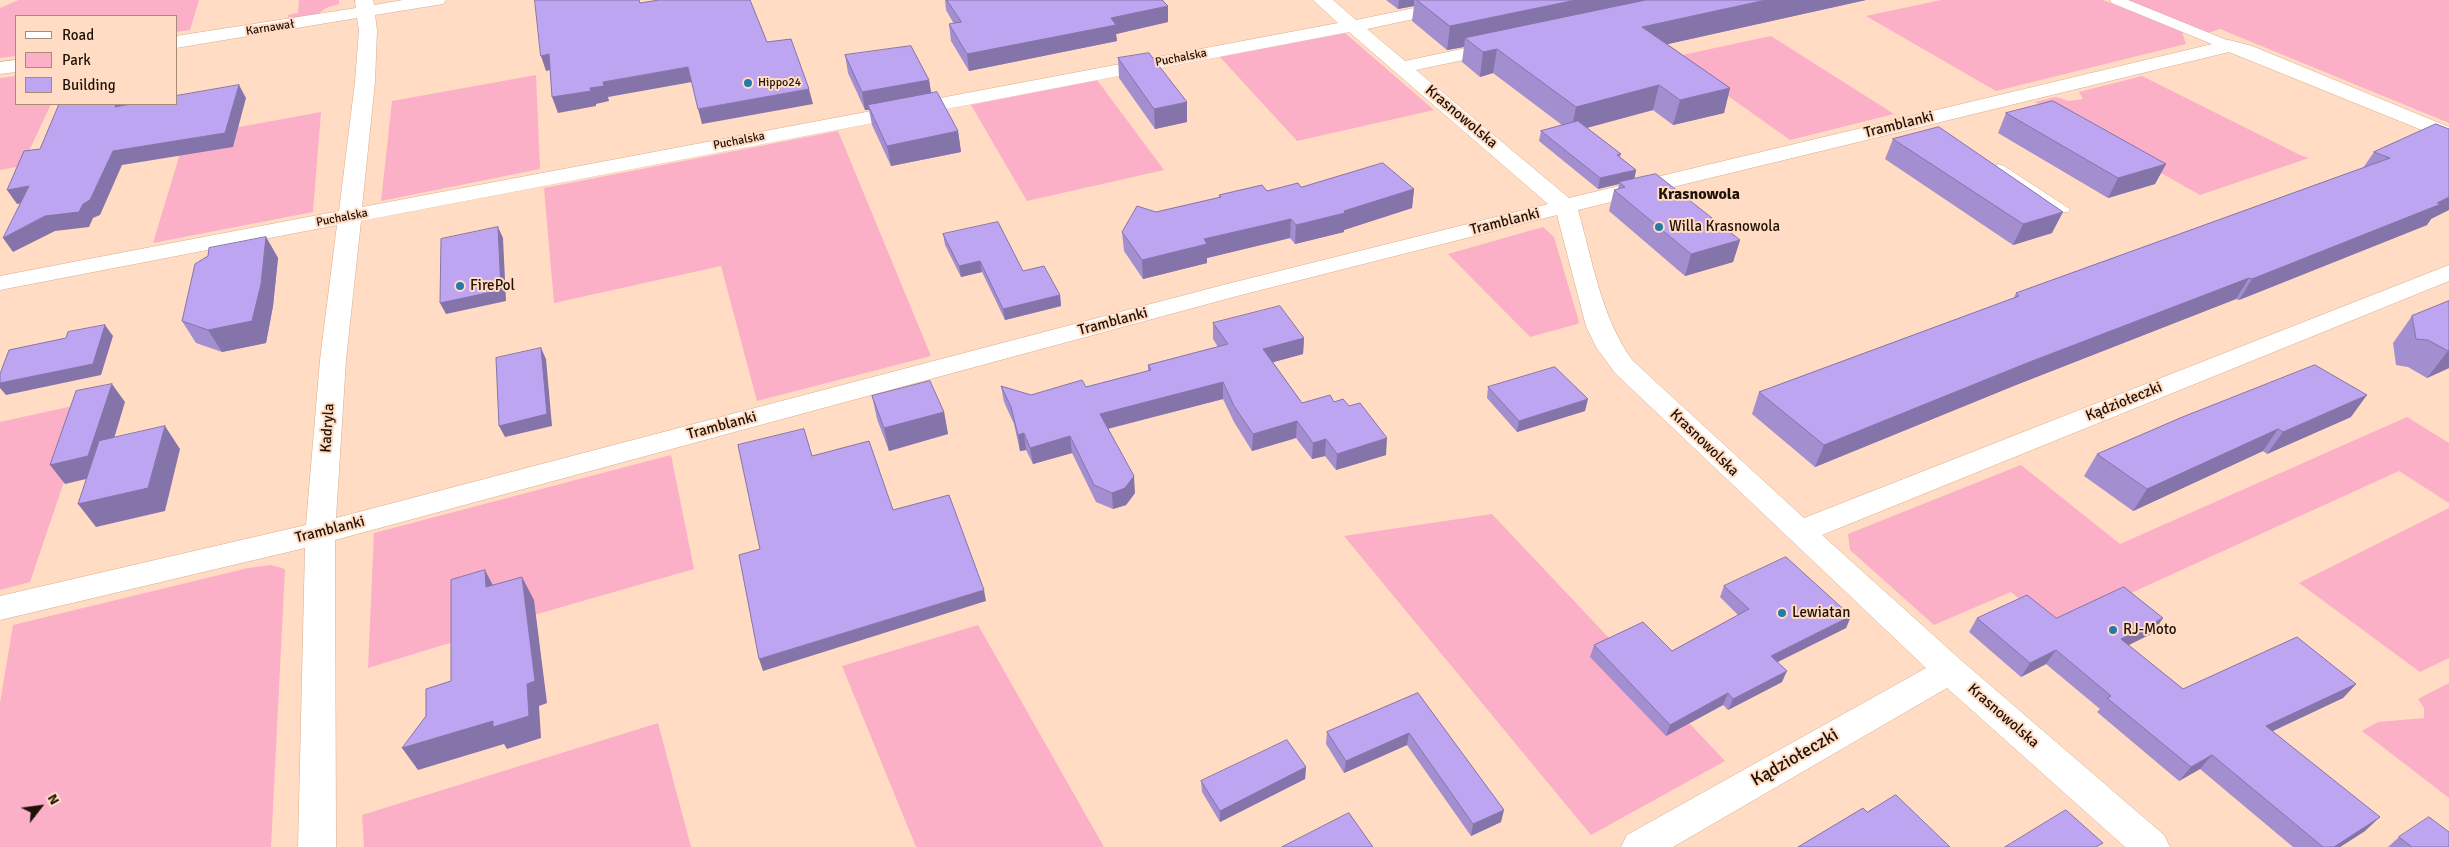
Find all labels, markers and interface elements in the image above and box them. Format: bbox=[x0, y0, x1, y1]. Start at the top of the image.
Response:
legend bbox=[15, 15, 178, 105]
street label: Karnawał bbox=[245, 17, 295, 39]
text: Road bbox=[62, 26, 94, 44]
street label: Puchalska bbox=[1154, 46, 1208, 70]
text: Park bbox=[62, 51, 91, 69]
text: Building bbox=[62, 76, 116, 94]
place label: Hippo24 bbox=[758, 76, 801, 90]
marker: Hippo24 bbox=[742, 77, 754, 89]
street label: Krasnowolska bbox=[1421, 82, 1501, 152]
street label: Tramblanki bbox=[1862, 108, 1936, 142]
street label: Puchalska bbox=[712, 129, 766, 153]
district label: Krasnowola bbox=[1658, 185, 1740, 205]
street label: Tramblanki bbox=[1468, 205, 1542, 239]
street label: Puchalska bbox=[315, 206, 369, 230]
place label: Willa Krasnowola bbox=[1669, 218, 1780, 236]
marker: Willa Krasnowola bbox=[1653, 221, 1665, 233]
place label: FirePol bbox=[470, 277, 515, 295]
marker: FirePol bbox=[454, 280, 466, 292]
street label: Tramblanki bbox=[1076, 304, 1150, 340]
street label: Kądziołeczki bbox=[2083, 379, 2165, 425]
street label: Kadryla bbox=[317, 403, 339, 453]
street label: Krasnowolska bbox=[1666, 406, 1742, 480]
street label: Tramblanki bbox=[685, 408, 759, 444]
street label: Tramblanki bbox=[293, 513, 367, 547]
place label: Lewiatan bbox=[1792, 604, 1850, 622]
marker: Lewiatan bbox=[1776, 607, 1788, 619]
place label: RJ-Moto bbox=[2123, 621, 2177, 639]
marker: RJ-Moto bbox=[2107, 624, 2119, 636]
street label: Krasnowolska bbox=[1964, 680, 2042, 752]
street label: Kądziołeczki bbox=[1748, 724, 1842, 792]
north arrow bbox=[15, 782, 65, 832]
text: N bbox=[44, 791, 63, 808]

